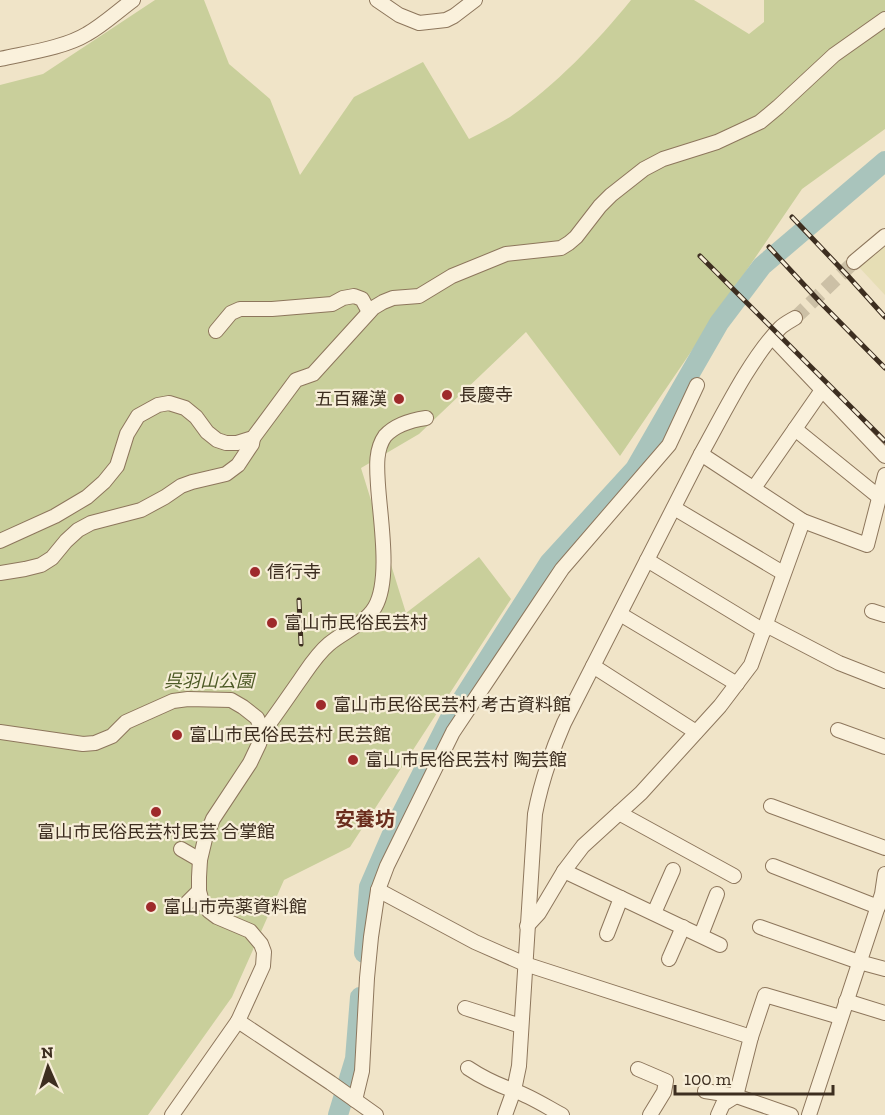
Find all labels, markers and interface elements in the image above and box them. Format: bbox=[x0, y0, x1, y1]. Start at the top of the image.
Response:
place label: 長慶寺 bbox=[459, 384, 513, 406]
place label: 五百羅漢 bbox=[315, 388, 387, 410]
marker: 長慶寺 bbox=[440, 388, 454, 402]
marker: 五百羅漢 bbox=[392, 392, 406, 406]
place label: 信行寺 bbox=[267, 561, 321, 583]
marker: 信行寺 bbox=[248, 565, 262, 579]
place label: 富山市民俗民芸村 bbox=[284, 612, 428, 634]
marker: 富山市民俗民芸村 bbox=[265, 616, 279, 630]
park label: 呉羽山公園 bbox=[164, 670, 257, 692]
place label: 富山市民俗民芸村 考古資料館 bbox=[333, 694, 571, 716]
marker: 富山市民俗民芸村 考古資料館 bbox=[314, 698, 328, 712]
place label: 富山市民俗民芸村 民芸館 bbox=[189, 724, 391, 746]
marker: 富山市民俗民芸村 民芸館 bbox=[170, 728, 184, 742]
place label: 富山市民俗民芸村 陶芸館 bbox=[365, 749, 567, 771]
marker: 富山市民俗民芸村 陶芸館 bbox=[346, 753, 360, 767]
marker: 富山市民俗民芸村民芸 合掌館 bbox=[149, 805, 163, 819]
district label: 安養坊 bbox=[335, 807, 395, 831]
place label: 富山市民俗民芸村民芸 合掌館 bbox=[37, 821, 275, 843]
place label: 富山市売薬資料館 bbox=[163, 896, 307, 918]
marker: 富山市売薬資料館 bbox=[144, 900, 158, 914]
north arrow bbox=[18, 1037, 78, 1097]
text: N bbox=[41, 1043, 54, 1062]
scale bar bbox=[675, 1058, 832, 1096]
text: 100 m bbox=[684, 1068, 732, 1090]

